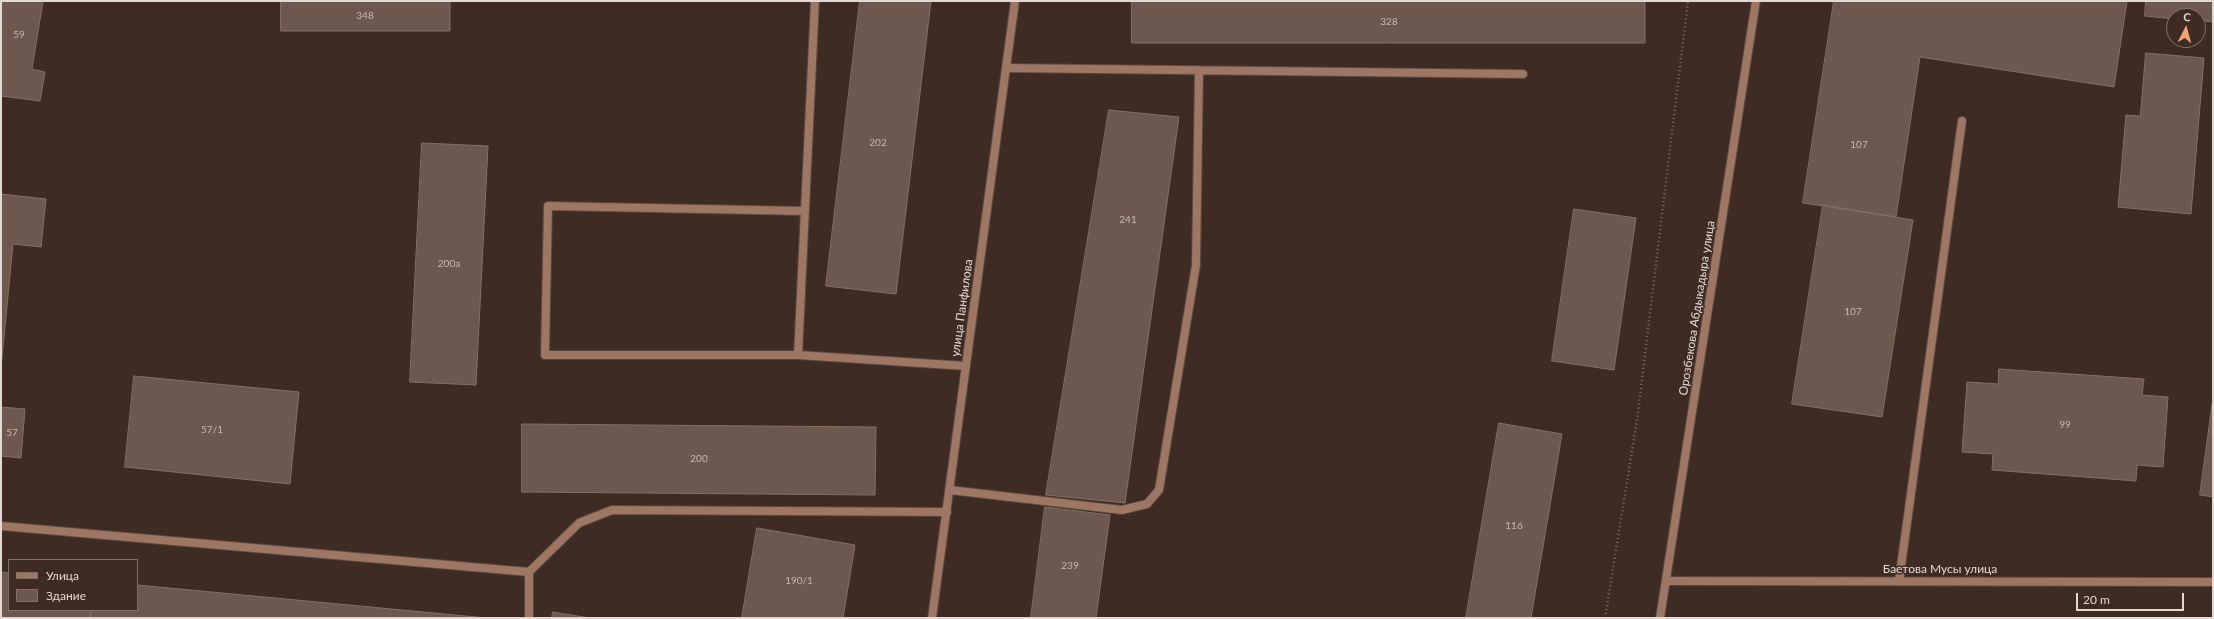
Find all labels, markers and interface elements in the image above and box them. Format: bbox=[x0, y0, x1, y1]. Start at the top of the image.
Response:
north arrow bbox=[2166, 8, 2206, 48]
house number: 348 bbox=[356, 10, 374, 22]
text: С bbox=[2183, 10, 2192, 23]
house number: 328 bbox=[1380, 16, 1398, 28]
house number: 59 bbox=[13, 29, 25, 41]
house number: 202 bbox=[869, 137, 887, 149]
house number: 107 bbox=[1850, 139, 1868, 151]
house number: 241 bbox=[1119, 214, 1137, 226]
street label: Орозбекова Абдыкадыра улица bbox=[1676, 220, 1718, 396]
house number: 200a bbox=[438, 258, 460, 270]
street label: улица Панфилова bbox=[948, 258, 976, 358]
house number: 107 bbox=[1844, 306, 1862, 318]
house number: 99 bbox=[2059, 419, 2071, 431]
house number: 57/1 bbox=[201, 424, 223, 436]
house number: 57 bbox=[6, 427, 18, 439]
house number: 200 bbox=[690, 453, 708, 465]
house number: 116 bbox=[1505, 520, 1523, 532]
legend bbox=[8, 559, 138, 611]
house number: 239 bbox=[1061, 560, 1079, 572]
street label: Баетова Мусы улица bbox=[1883, 562, 1997, 576]
text: Улица bbox=[46, 568, 79, 583]
house number: 190/1 bbox=[785, 575, 813, 587]
scale bar bbox=[2078, 585, 2186, 611]
text: Здание bbox=[46, 588, 86, 603]
text: 20 m bbox=[2083, 592, 2110, 607]

